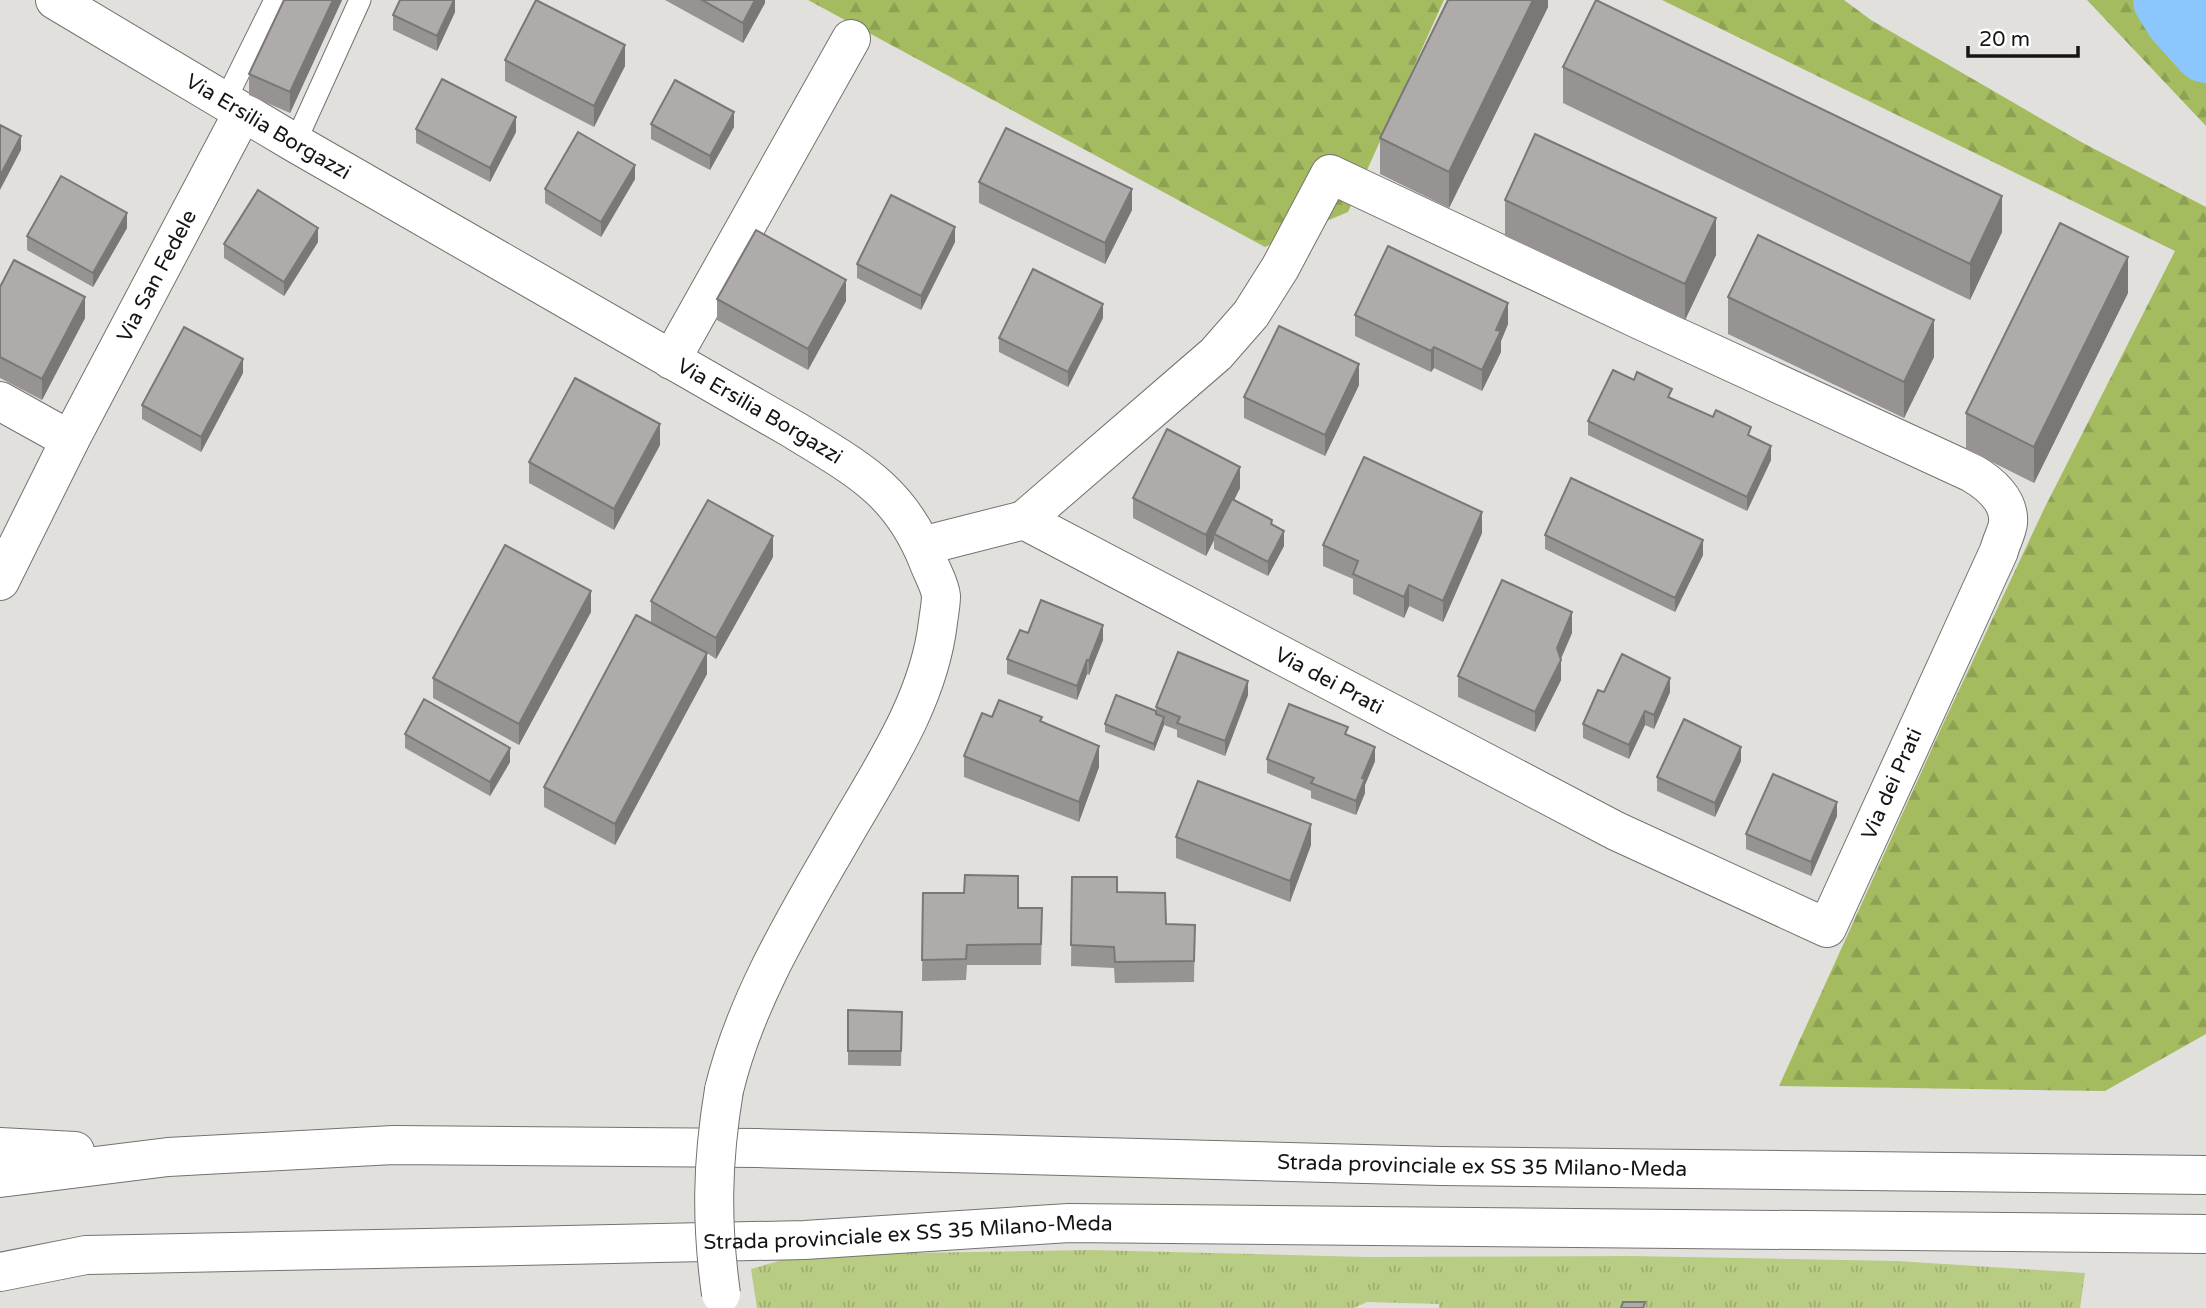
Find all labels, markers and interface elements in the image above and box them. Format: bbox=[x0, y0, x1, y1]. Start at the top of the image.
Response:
scale bar bbox=[1968, 14, 2078, 58]
text: 20 m bbox=[1979, 27, 2030, 52]
street label: Via Ersilia Borgazzi bbox=[181, 68, 355, 185]
street label: Via San Fedele bbox=[111, 205, 202, 346]
street label: Via Ersilia Borgazzi bbox=[673, 353, 847, 469]
street label: Via dei Prati bbox=[1270, 642, 1388, 720]
street label: Via dei Prati bbox=[1856, 724, 1928, 844]
street label: Strada provinciale ex SS 35 Milano-Meda bbox=[1277, 1149, 1687, 1181]
street label: Strada provinciale ex SS 35 Milano-Meda bbox=[703, 1210, 1113, 1255]

